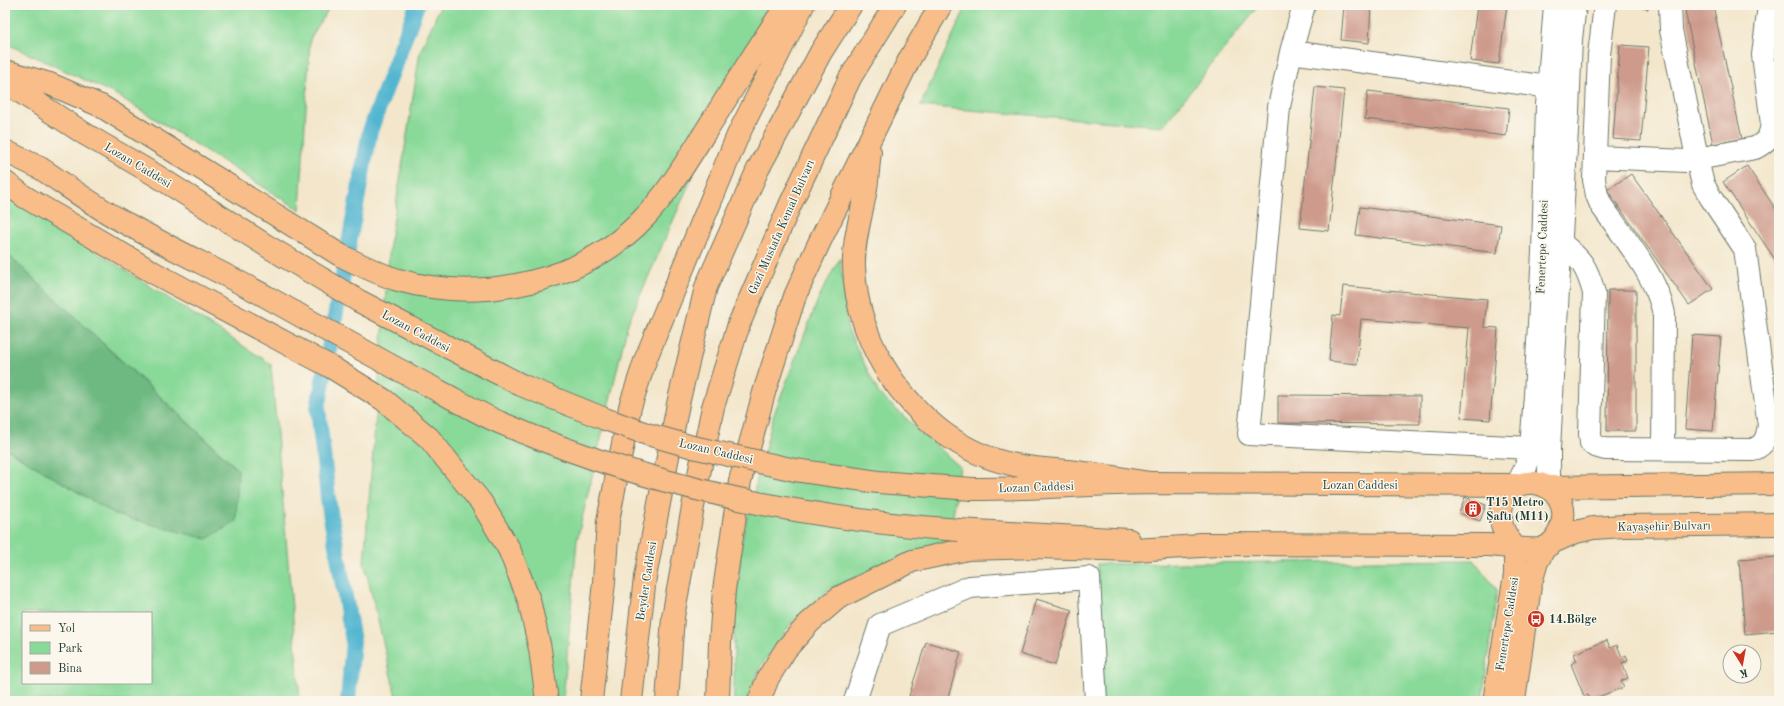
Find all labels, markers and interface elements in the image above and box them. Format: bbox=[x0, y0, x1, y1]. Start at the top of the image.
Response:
street label: Lozan Caddesi bbox=[102, 141, 173, 190]
street label: Gazi Mustafa Kemal Bulvarı bbox=[747, 158, 817, 297]
street label: Fenertepe Caddesi bbox=[1535, 199, 1551, 295]
street label: Lozan Caddesi bbox=[379, 309, 452, 355]
street label: Lozan Caddesi bbox=[678, 438, 754, 466]
street label: Lozan Caddesi bbox=[1322, 480, 1398, 492]
street label: Lozan Caddesi bbox=[998, 481, 1074, 495]
place label: T15 Metro Şaftı (M11) bbox=[1486, 496, 1549, 523]
building icon: T15 Metro Şaftı (M11) bbox=[1463, 499, 1483, 519]
street label: Kayaşehir Bulvarı bbox=[1617, 520, 1711, 534]
street label: Beyder Caddesi bbox=[635, 541, 659, 622]
street label: Fenertepe Caddesi bbox=[1495, 576, 1521, 672]
bus stop icon: 14.Bölge bbox=[1526, 609, 1546, 629]
legend bbox=[22, 612, 152, 684]
place label: 14.Bölge bbox=[1549, 614, 1597, 626]
text: Yol bbox=[58, 623, 75, 635]
text: Park bbox=[58, 643, 83, 655]
north arrow bbox=[1722, 644, 1762, 684]
text: Bina bbox=[58, 663, 82, 675]
text: K bbox=[1738, 666, 1749, 679]

